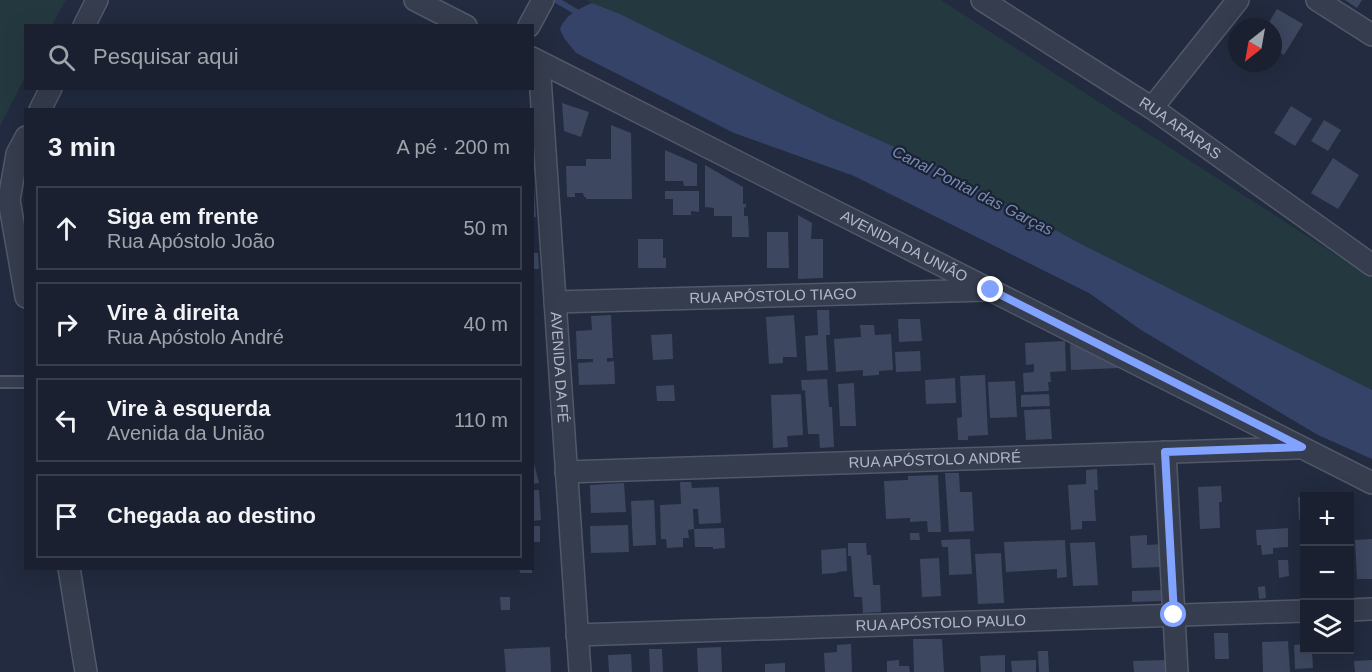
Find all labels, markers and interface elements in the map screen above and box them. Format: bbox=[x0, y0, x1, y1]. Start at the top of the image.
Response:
north arrow bbox=[1228, 18, 1282, 72]
search box bbox=[24, 24, 534, 90]
icon: search bbox=[45, 41, 78, 74]
text: Pesquisar aqui bbox=[93, 44, 239, 69]
street label: RUA ARARAS bbox=[1136, 93, 1224, 162]
text: 3 min bbox=[48, 132, 116, 162]
text: A pé · 200 m bbox=[397, 136, 510, 158]
water label: Canal Pontal das Garças bbox=[890, 142, 1056, 238]
text: Siga em frente bbox=[107, 204, 259, 229]
street label: AVENIDA DA UNIÃO bbox=[838, 207, 971, 285]
icon: ahead bbox=[50, 212, 83, 245]
text: 50 m bbox=[464, 217, 508, 239]
text: Rua Apóstolo João bbox=[107, 230, 275, 252]
route end bbox=[977, 276, 1003, 302]
street label: RUA APÓSTOLO TIAGO bbox=[689, 285, 857, 306]
text: Vire à direita bbox=[107, 300, 239, 325]
icon: right bbox=[50, 308, 83, 341]
street label: AVENIDA DA FÉ bbox=[548, 311, 572, 423]
text: 40 m bbox=[464, 313, 508, 335]
text: Rua Apóstolo André bbox=[107, 326, 284, 348]
text: Vire à esquerda bbox=[107, 396, 270, 421]
icon: left bbox=[50, 404, 83, 437]
text: 110 m bbox=[454, 409, 508, 431]
text: Avenida da União bbox=[107, 422, 265, 444]
street label: RUA APÓSTOLO ANDRÉ bbox=[848, 448, 1021, 471]
map controls bbox=[1300, 492, 1354, 654]
button: + bbox=[1300, 492, 1354, 546]
icon: arrive bbox=[50, 500, 83, 533]
text: Chegada ao destino bbox=[107, 503, 316, 528]
button: − bbox=[1300, 546, 1354, 600]
button: layers bbox=[1300, 600, 1354, 654]
route start bbox=[1160, 601, 1186, 627]
street label: RUA APÓSTOLO PAULO bbox=[855, 611, 1026, 634]

